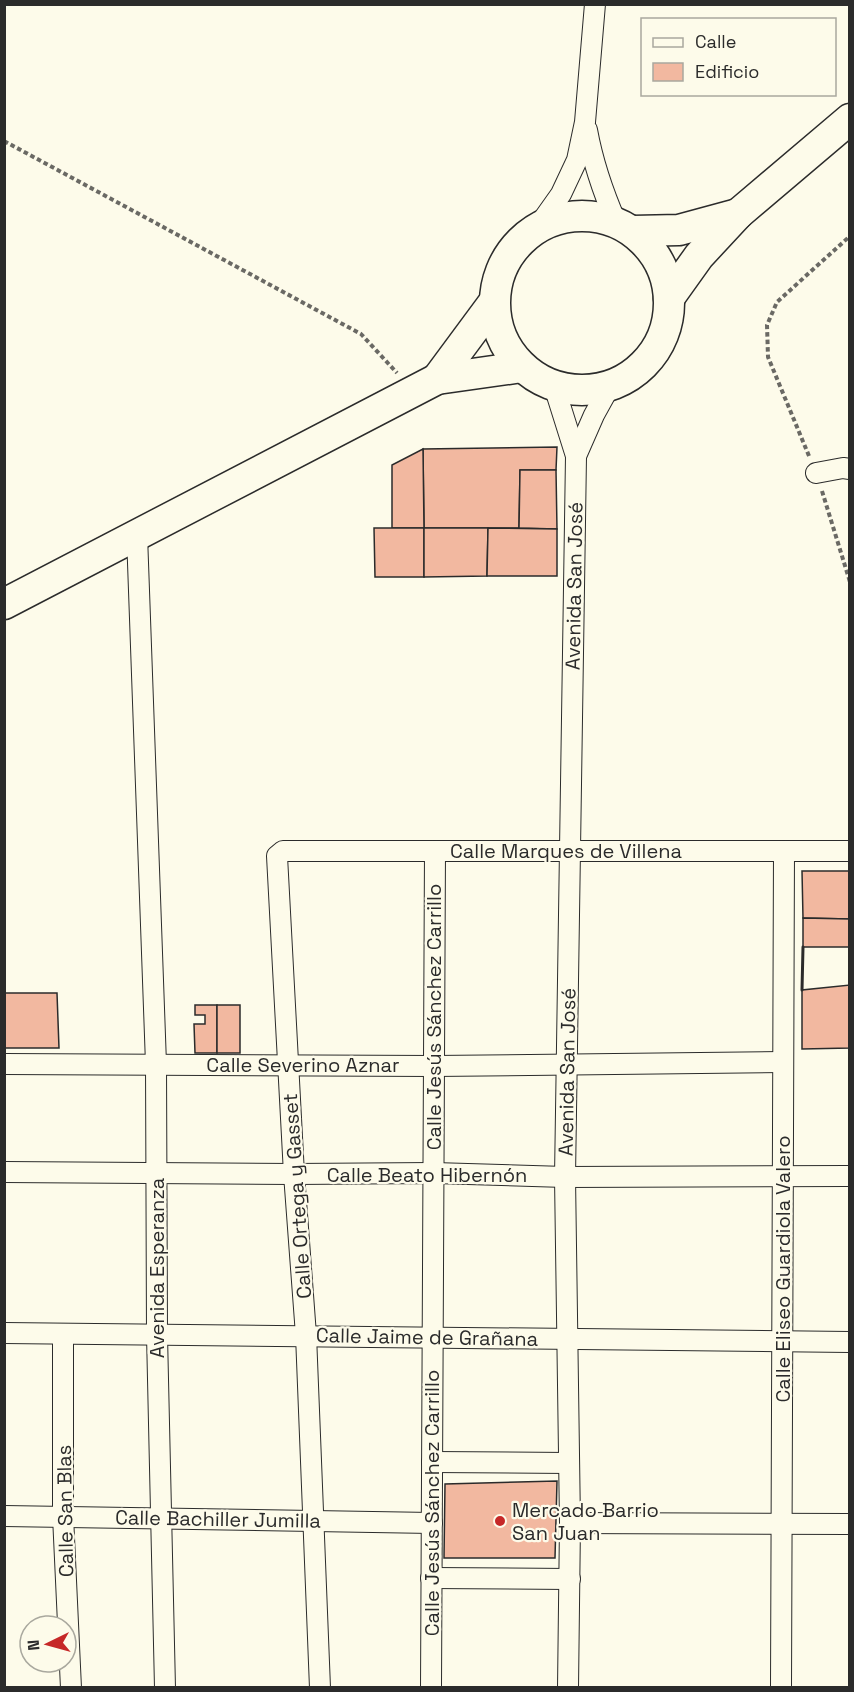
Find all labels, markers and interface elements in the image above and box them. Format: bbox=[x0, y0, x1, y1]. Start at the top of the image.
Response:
legend bbox=[641, 18, 836, 96]
text: Calle bbox=[695, 30, 736, 53]
text: Edificio bbox=[695, 60, 759, 83]
street label: Avenida San José bbox=[560, 502, 588, 670]
street label: Calle Marques de Villena bbox=[450, 838, 682, 864]
street label: Calle Jesús Sánchez Carrillo bbox=[421, 884, 447, 1150]
street label: Avenida San José bbox=[553, 988, 581, 1156]
street label: Calle Severino Aznar bbox=[206, 1052, 400, 1078]
street label: Calle Ortega y Gasset bbox=[277, 1092, 317, 1300]
street label: Calle Eliseo Guardiola Valero bbox=[770, 1135, 796, 1403]
street label: Calle Beato Hibernón bbox=[327, 1162, 527, 1188]
street label: Avenida Esperanza bbox=[144, 1178, 170, 1358]
street label: Calle Jaime de Grañana bbox=[316, 1322, 538, 1352]
street label: Calle Jesús Sánchez Carrillo bbox=[419, 1370, 445, 1636]
street label: Calle San Blas bbox=[51, 1445, 79, 1577]
place label: Mercado Barrio San Juan bbox=[512, 1497, 659, 1546]
street label: Calle Bachiller Jumilla bbox=[115, 1504, 321, 1534]
marker: Mercado Barrio San Juan bbox=[493, 1514, 507, 1528]
north arrow bbox=[18, 1614, 78, 1674]
text: N bbox=[23, 1639, 44, 1652]

